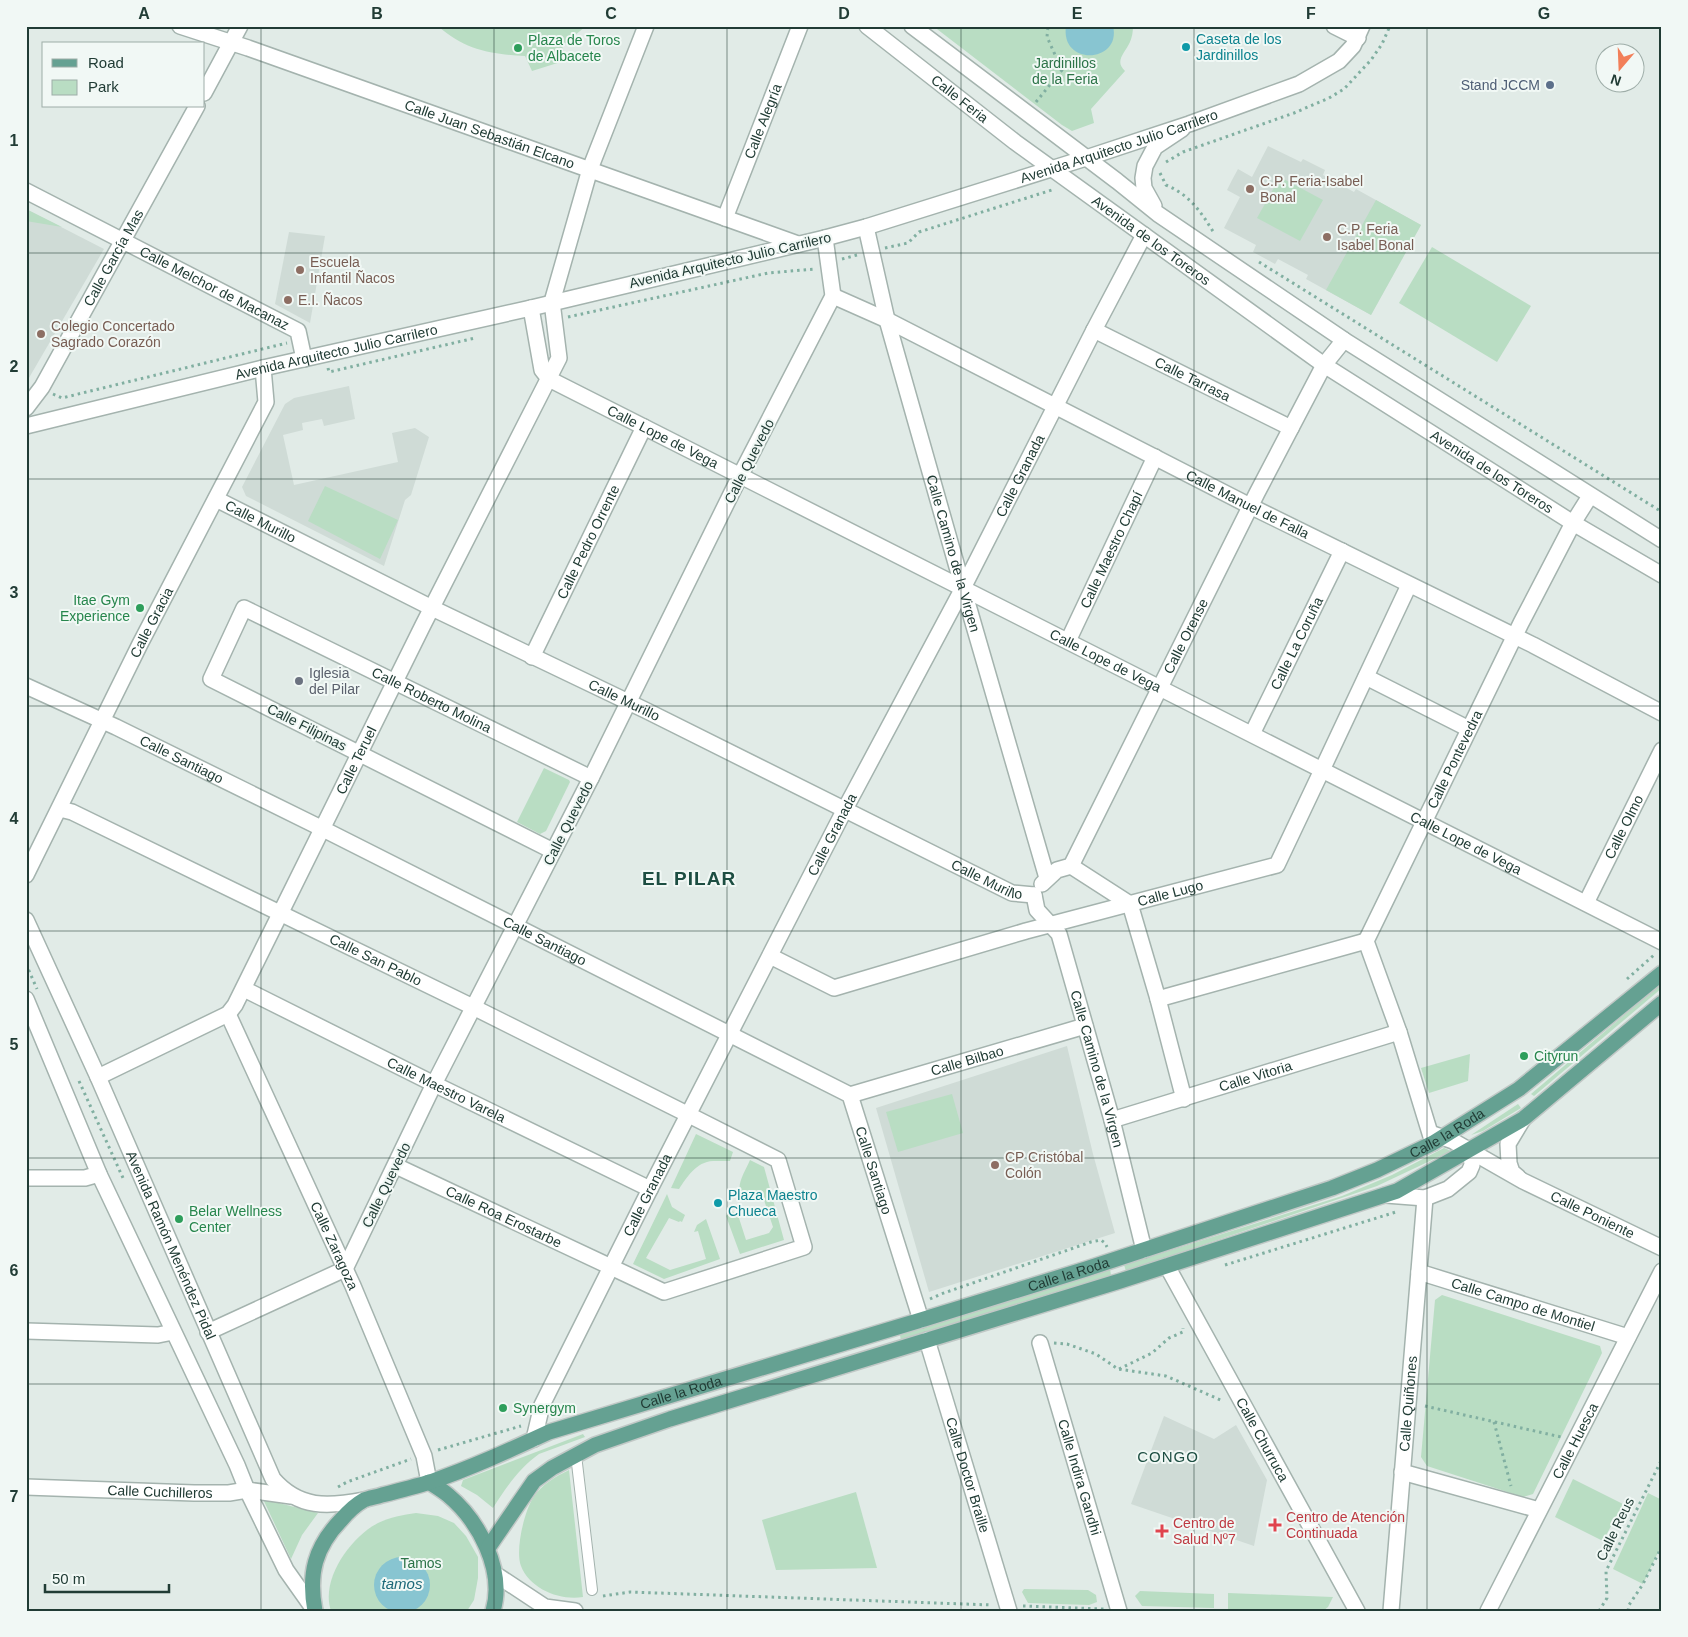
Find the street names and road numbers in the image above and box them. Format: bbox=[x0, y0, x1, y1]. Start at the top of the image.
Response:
street label: Calle Feria bbox=[928, 72, 992, 126]
street label: Calle Alegría bbox=[741, 81, 785, 161]
street label: Calle Juan Sebastián Elcano bbox=[403, 96, 577, 172]
street label: Avenida Arquitecto Julio Carrilero bbox=[1018, 106, 1220, 186]
street label: Avenida de los Toreros bbox=[1089, 192, 1213, 288]
street label: Calle García Mas bbox=[80, 206, 146, 309]
street label: Avenida Arquitecto Julio Carrilero bbox=[627, 229, 833, 291]
street label: Calle Melchor de Macanaz bbox=[137, 243, 292, 333]
street label: Avenida Arquitecto Julio Carrilero bbox=[233, 321, 439, 383]
street label: Calle Tarrasa bbox=[1152, 353, 1233, 405]
street label: Calle Lope de Vega bbox=[605, 402, 721, 471]
street label: Calle Quevedo bbox=[721, 416, 777, 506]
street label: Avenida de los Toreros bbox=[1428, 427, 1556, 516]
street label: Calle Granada bbox=[992, 432, 1048, 520]
street label: Calle Manuel de Falla bbox=[1183, 467, 1312, 542]
street label: Calle Camino de la Virgen bbox=[923, 473, 983, 634]
street label: Calle Pedro Orrente bbox=[554, 482, 623, 601]
street label: Calle Maestro Chapí bbox=[1077, 488, 1146, 611]
street label: Calle Murillo bbox=[223, 497, 299, 546]
street label: Calle Gracia bbox=[127, 584, 176, 660]
street label: Calle La Coruña bbox=[1267, 594, 1326, 692]
street label: Calle Orense bbox=[1160, 596, 1211, 676]
street label: Calle Lope de Vega bbox=[1047, 626, 1164, 695]
street label: Calle Roberto Molina bbox=[369, 664, 494, 736]
street label: Calle Murillo bbox=[586, 676, 663, 724]
street label: Calle Filipinas bbox=[265, 700, 349, 754]
street label: Calle Pontevedra bbox=[1424, 707, 1485, 811]
street label: Calle Teruel bbox=[333, 724, 380, 797]
street label: Calle Santiago bbox=[137, 732, 226, 787]
street label: Calle Quevedo bbox=[540, 778, 596, 868]
street label: Calle Granada bbox=[804, 790, 860, 878]
street label: Calle Olmo bbox=[1601, 792, 1646, 861]
street label: Calle Lope de Vega bbox=[1408, 808, 1524, 878]
street label: Calle Murillo bbox=[949, 856, 1023, 902]
street label: Calle Lugo bbox=[1136, 877, 1205, 909]
street label: Calle Santiago bbox=[500, 913, 589, 969]
street label: Calle San Pablo bbox=[327, 930, 425, 989]
street label: Calle Camino de la Virgen bbox=[1067, 988, 1126, 1149]
street label: Calle Bilbao bbox=[929, 1042, 1005, 1079]
street label: Calle Maestro Varela bbox=[384, 1054, 508, 1126]
street label: Calle Vitoria bbox=[1217, 1057, 1294, 1095]
street label: Calle la Roda bbox=[1407, 1105, 1487, 1161]
street label: Calle Santiago bbox=[852, 1124, 895, 1216]
street label: Calle Quevedo bbox=[359, 1140, 414, 1230]
street label: Avenida Ramón Menéndez Pidal bbox=[123, 1148, 219, 1342]
street label: Calle Granada bbox=[620, 1151, 675, 1239]
street label: Calle Roa Erostarbe bbox=[443, 1183, 564, 1251]
street label: Calle Poniente bbox=[1548, 1188, 1637, 1242]
street label: Calle Zaragoza bbox=[307, 1199, 362, 1292]
street label: Calle la Roda bbox=[1026, 1254, 1111, 1295]
street label: Calle Campo de Montiel bbox=[1449, 1275, 1597, 1334]
street label: Calle Quiñones bbox=[1396, 1355, 1420, 1452]
street label: Calle la Roda bbox=[638, 1372, 724, 1412]
street label: Calle Churruca bbox=[1233, 1395, 1292, 1484]
street label: Calle Huesca bbox=[1549, 1400, 1601, 1482]
street label: Calle Doctor Braille bbox=[943, 1415, 993, 1535]
street label: Calle Indira Gandhi bbox=[1055, 1417, 1104, 1537]
street label: Calle Cuchilleros bbox=[107, 1482, 213, 1501]
street label: Calle Reus bbox=[1593, 1495, 1637, 1563]

